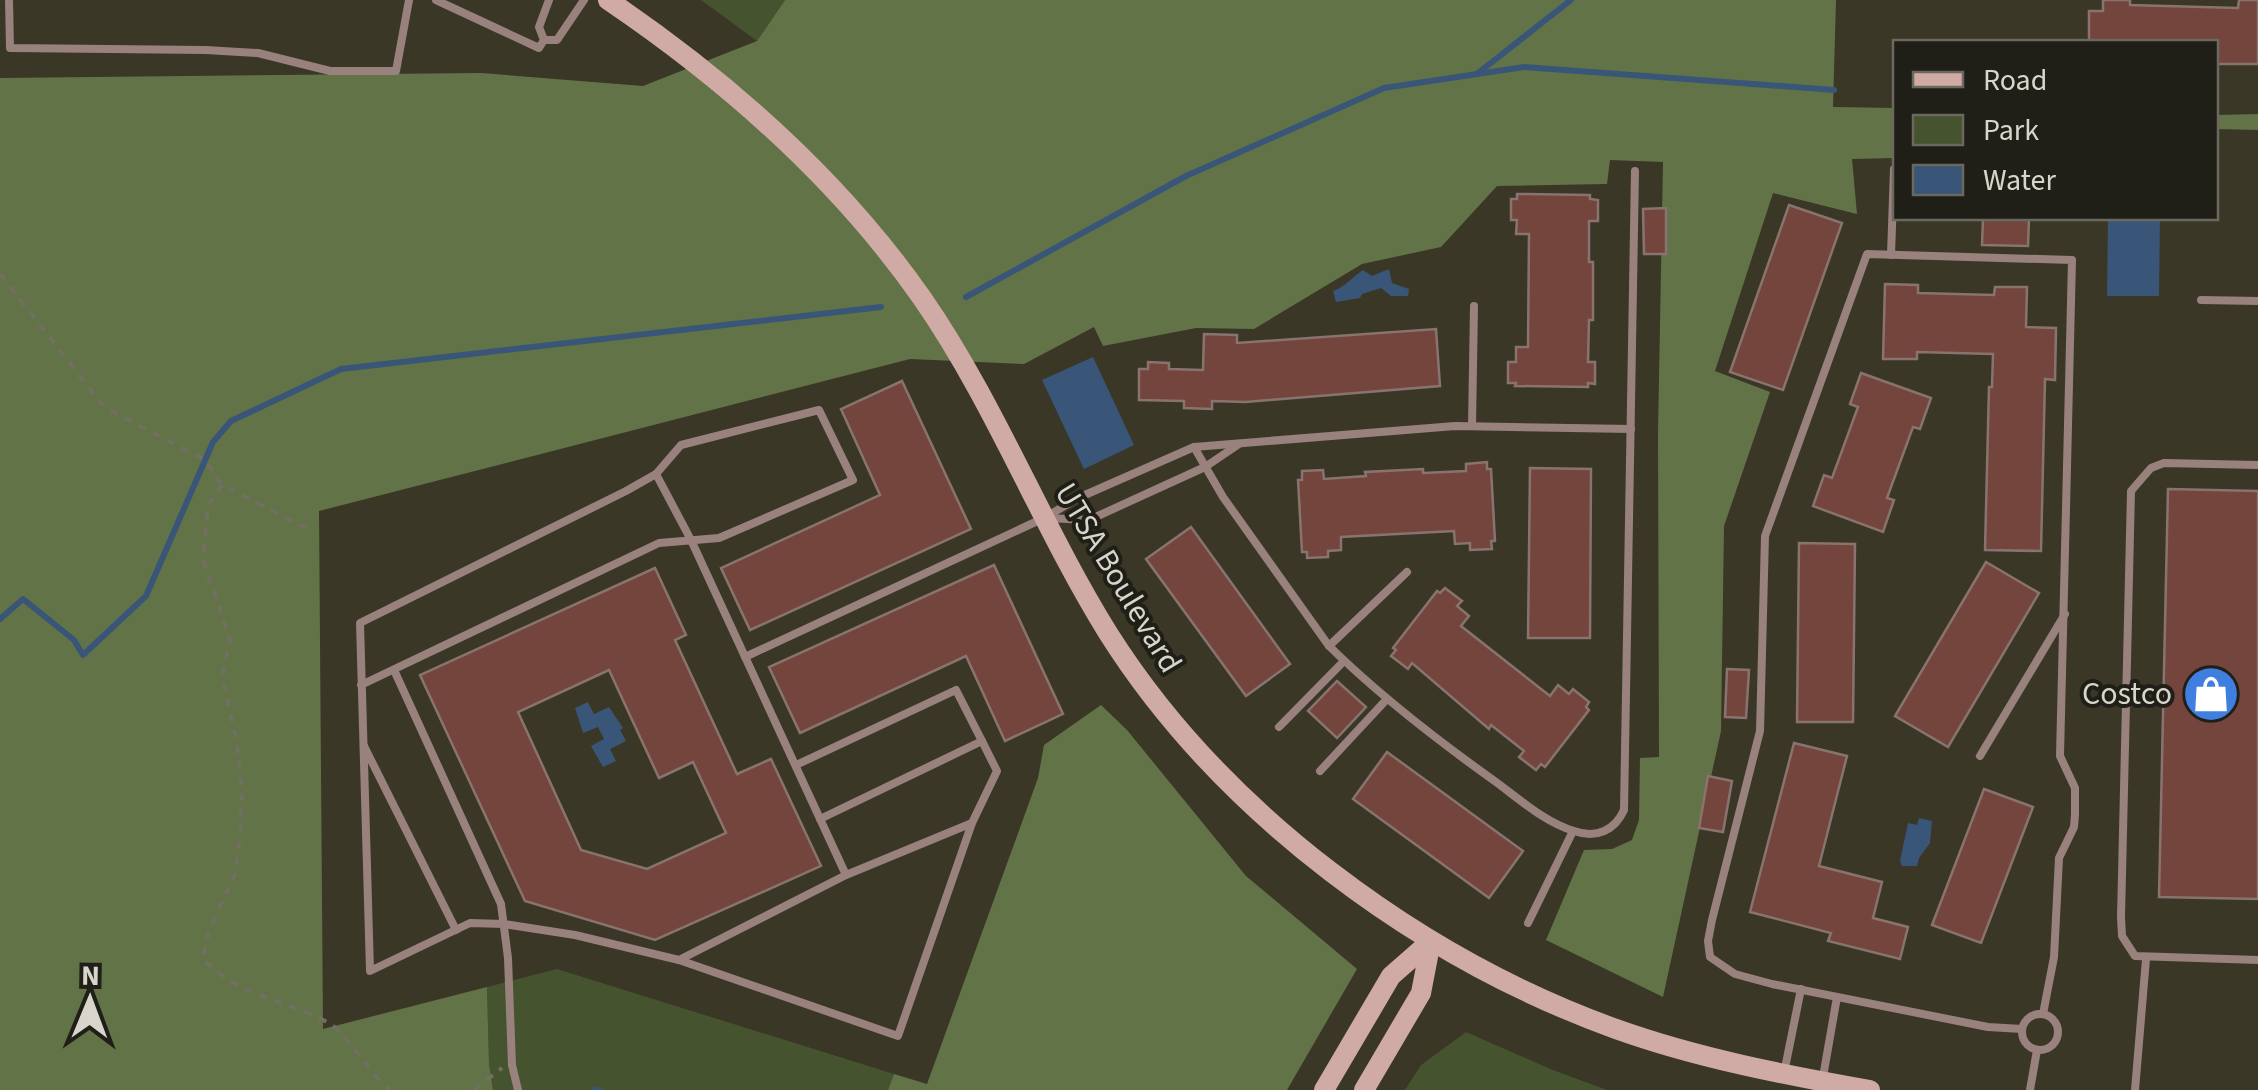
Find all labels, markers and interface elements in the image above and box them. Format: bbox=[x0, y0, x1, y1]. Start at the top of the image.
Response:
legend bbox=[1893, 40, 2218, 220]
text: Road bbox=[1983, 59, 2047, 102]
text: Park bbox=[1983, 109, 2039, 152]
text: Water bbox=[1983, 159, 2056, 202]
street label: UTSA Boulevard bbox=[1043, 474, 1193, 682]
shop icon: Costco bbox=[2181, 664, 2241, 724]
place label: Costco bbox=[2082, 671, 2172, 717]
north arrow bbox=[40, 950, 140, 1050]
text: N bbox=[81, 956, 100, 996]

